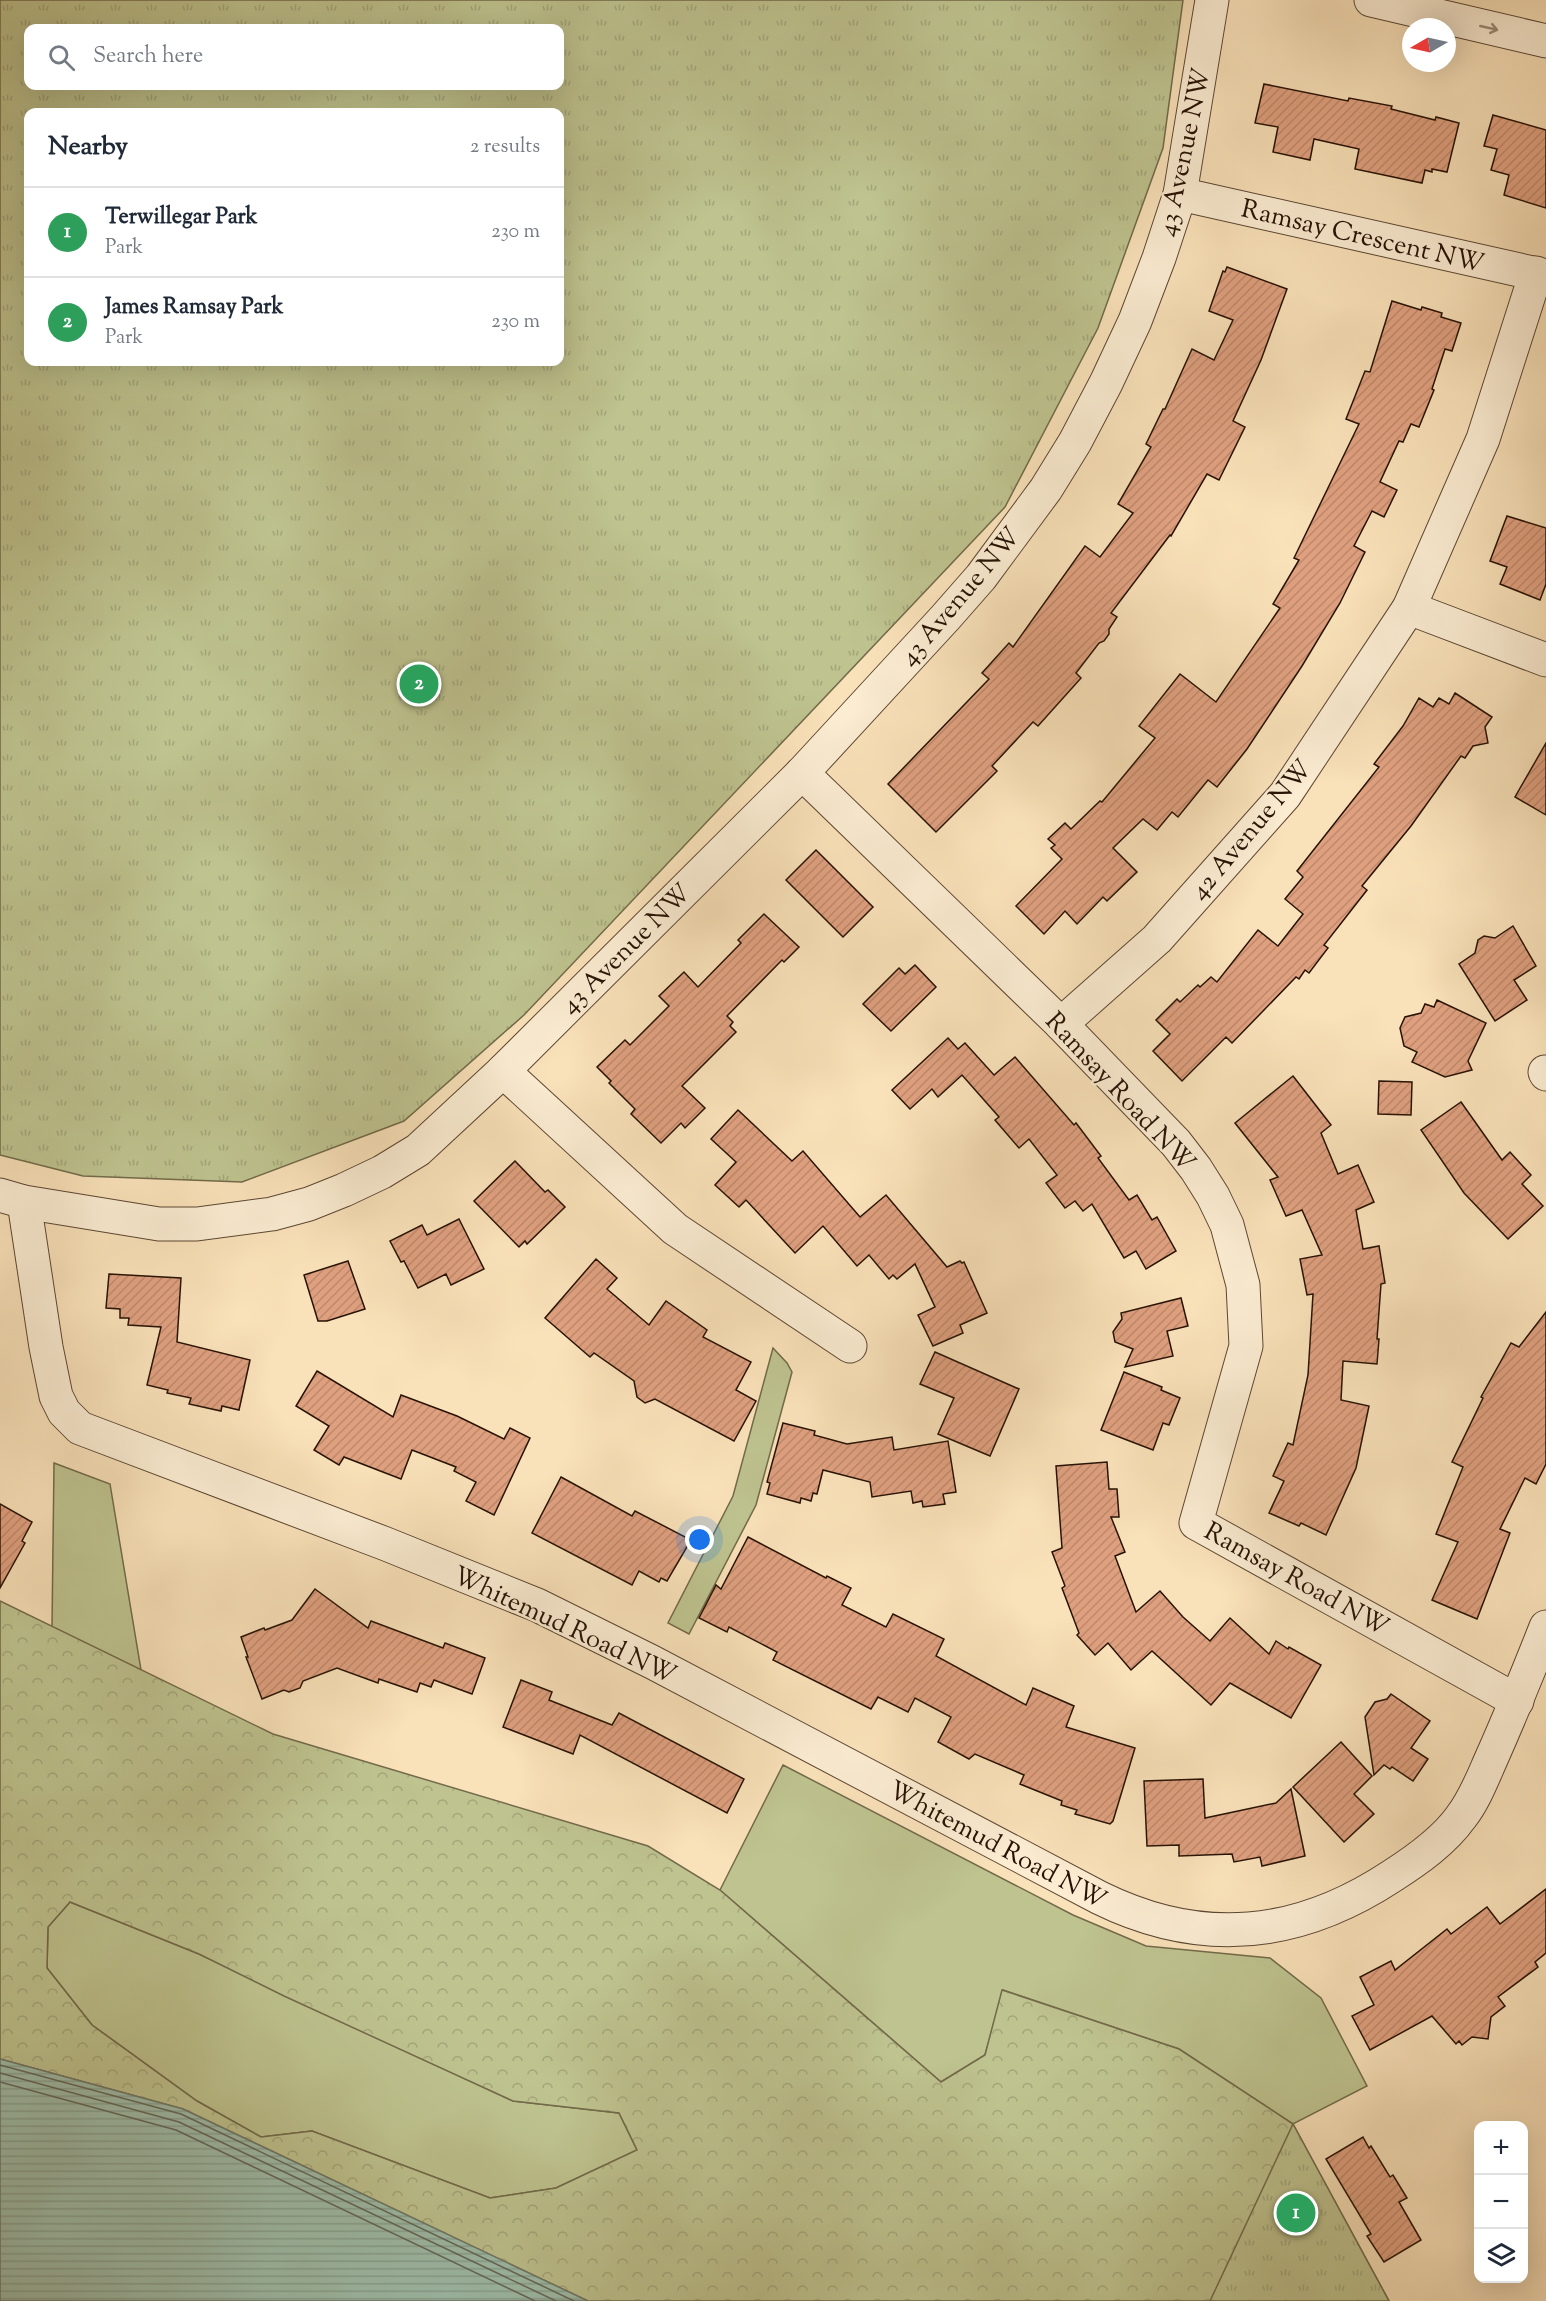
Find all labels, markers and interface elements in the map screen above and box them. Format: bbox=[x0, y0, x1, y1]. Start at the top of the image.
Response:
north arrow bbox=[1402, 18, 1456, 72]
one-way arrow bbox=[1479, 23, 1498, 34]
search box bbox=[24, 24, 564, 90]
icon: search bbox=[45, 41, 78, 74]
text: Search here bbox=[93, 41, 203, 73]
street label: 43 Avenue NW bbox=[1150, 65, 1221, 240]
text: Nearby bbox=[48, 129, 128, 166]
text: 2 results bbox=[470, 133, 540, 162]
street label: Ramsay Crescent NW bbox=[1237, 191, 1488, 283]
text: Terwillegar Park bbox=[105, 202, 258, 234]
text: 1 bbox=[64, 218, 71, 247]
text: 230 m bbox=[491, 218, 540, 247]
text: Park bbox=[105, 234, 143, 263]
text: James Ramsay Park bbox=[105, 292, 283, 324]
text: 2 bbox=[63, 308, 72, 337]
text: 230 m bbox=[491, 308, 540, 337]
text: Park bbox=[105, 324, 143, 353]
street label: 43 Avenue NW bbox=[892, 520, 1030, 675]
pin: 2 bbox=[400, 662, 438, 706]
street label: 42 Avenue NW bbox=[1182, 752, 1322, 909]
street label: 43 Avenue NW bbox=[553, 876, 700, 1023]
street label: Ramsay Road NW bbox=[1035, 1005, 1203, 1181]
street label: Ramsay Road NW bbox=[1197, 1514, 1395, 1646]
your location bbox=[685, 1525, 714, 1554]
street label: Whitemud Road NW bbox=[446, 1558, 682, 1694]
street label: Whitemud Road NW bbox=[881, 1773, 1113, 1920]
map controls bbox=[1474, 2121, 1528, 2283]
button: + bbox=[1474, 2121, 1528, 2175]
button: − bbox=[1474, 2175, 1528, 2229]
pin: 1 bbox=[1276, 2190, 1316, 2236]
button: layers bbox=[1474, 2229, 1528, 2283]

